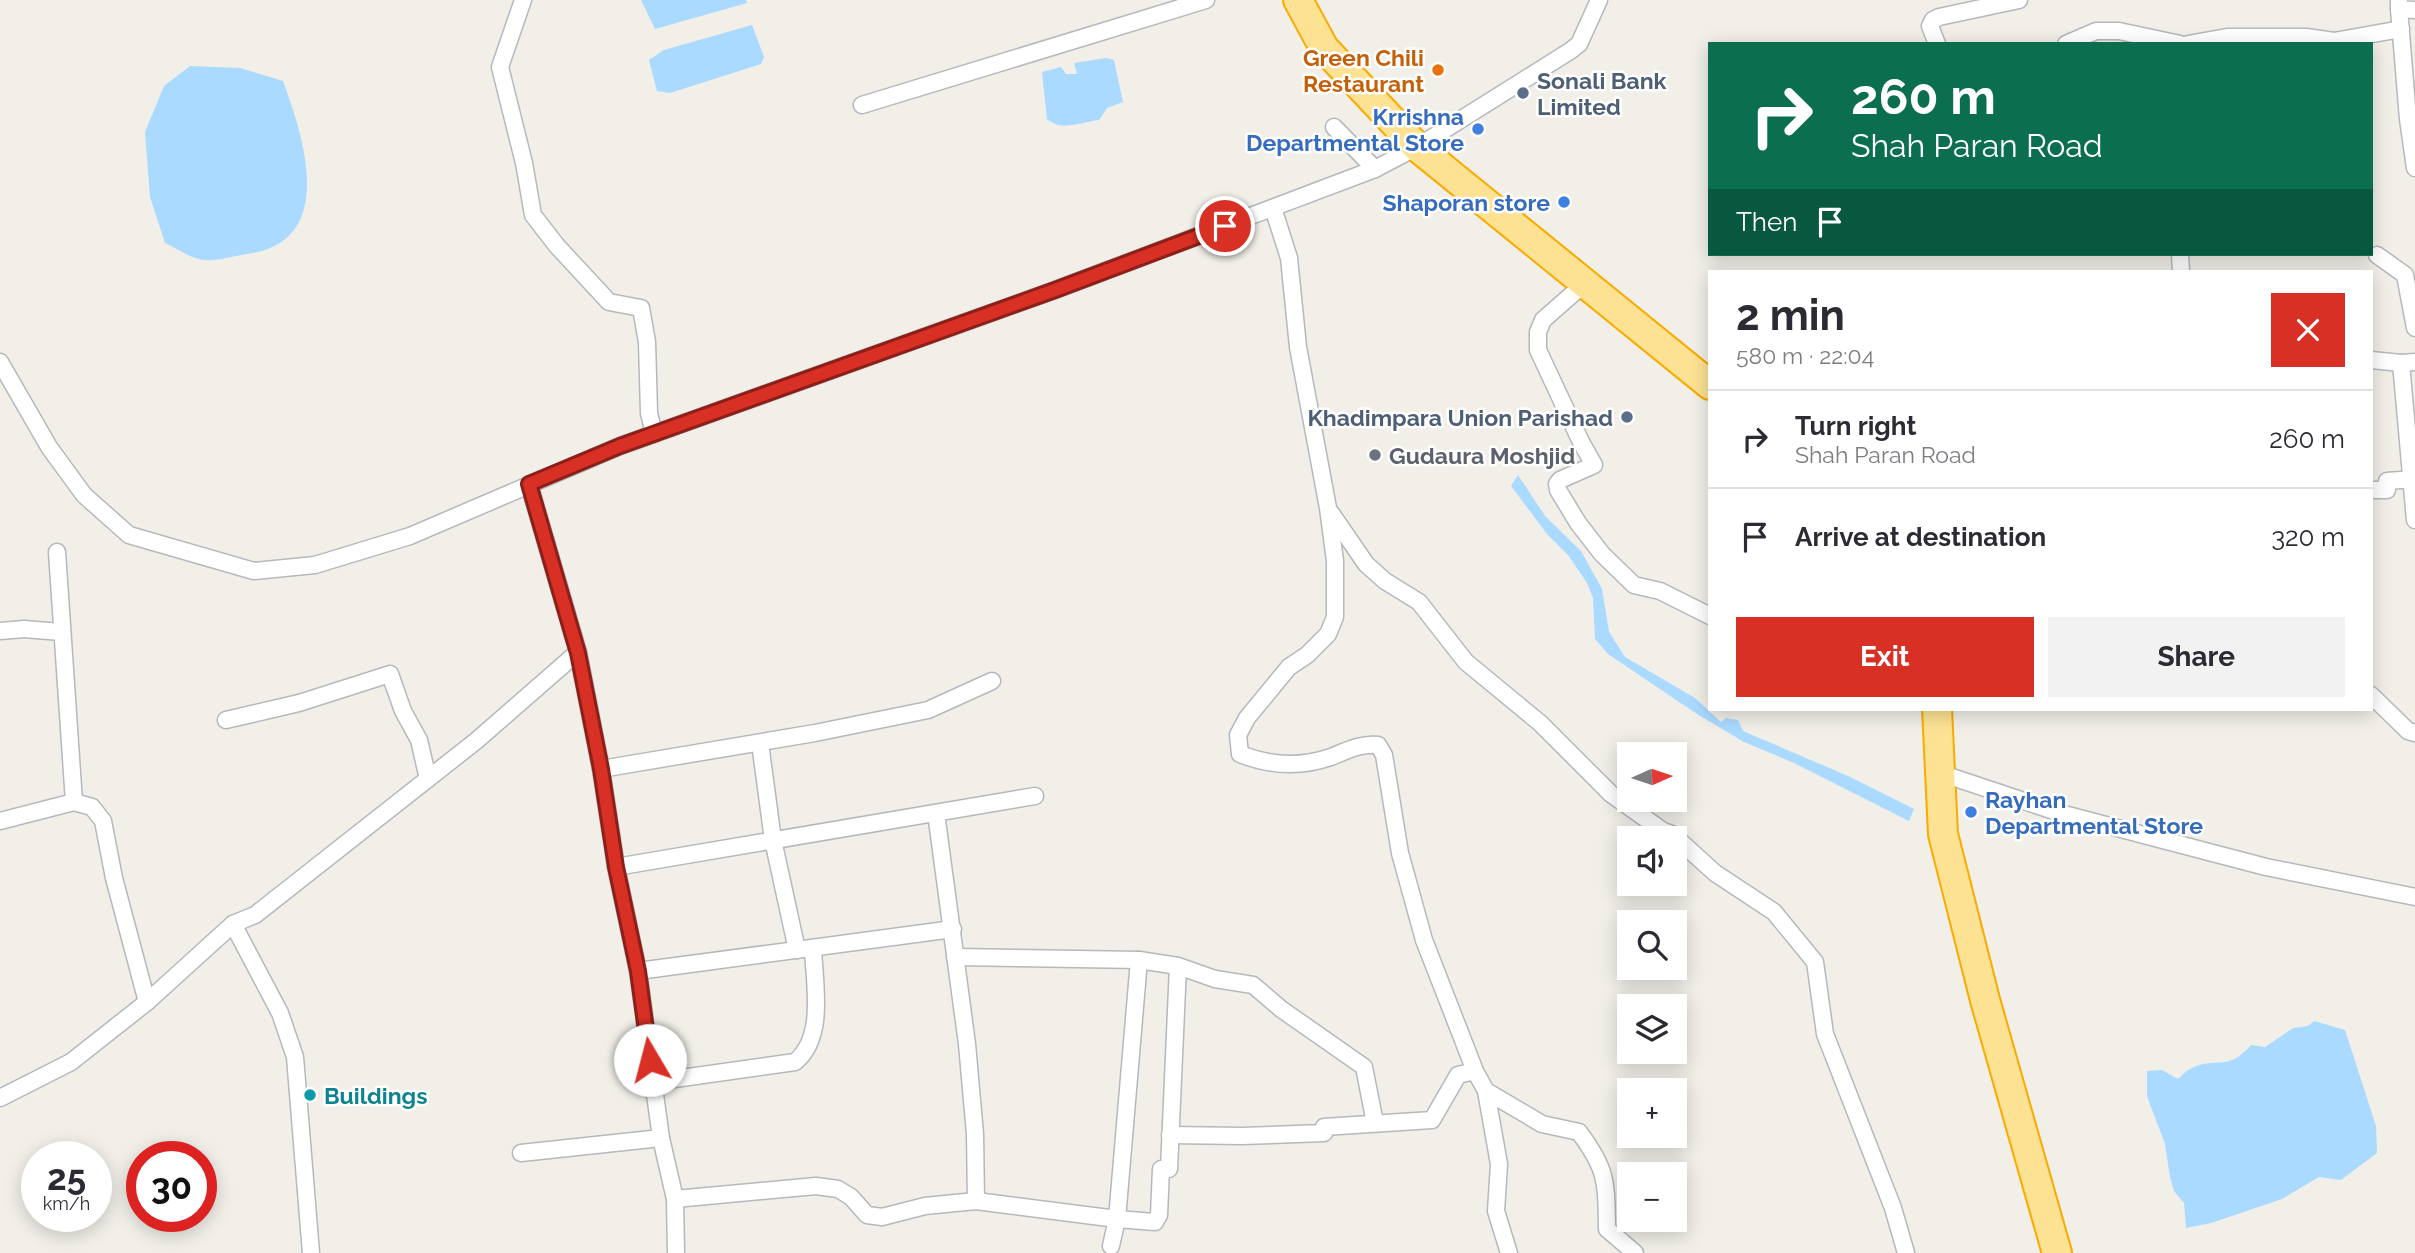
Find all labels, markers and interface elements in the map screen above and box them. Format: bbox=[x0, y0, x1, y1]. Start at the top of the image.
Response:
place label: Green Chili Restaurant bbox=[1303, 44, 1424, 97]
marker: Green Chili Restaurant bbox=[1430, 62, 1446, 78]
place label: Sonali Bank Limited bbox=[1537, 67, 1667, 120]
text: 260 m bbox=[1851, 68, 1996, 125]
icon: right bbox=[1736, 70, 1827, 161]
marker: Sonali Bank Limited bbox=[1515, 85, 1531, 101]
place label: Krrishna Departmental Store bbox=[1246, 103, 1464, 156]
marker: Krrishna Departmental Store bbox=[1470, 121, 1486, 137]
text: Shah Paran Road bbox=[1851, 127, 2103, 164]
place label: Shaporan store bbox=[1382, 189, 1550, 216]
marker: Shaporan store bbox=[1556, 194, 1572, 210]
pin bbox=[1195, 196, 1255, 256]
icon: arrive bbox=[1811, 203, 1849, 241]
icon: arrive bbox=[1206, 207, 1244, 245]
text: Then bbox=[1736, 207, 1797, 237]
text: 2 min bbox=[1736, 291, 1845, 340]
button: close bbox=[2271, 293, 2345, 367]
text: 580 m · 22:04 bbox=[1736, 342, 1874, 369]
place label: Khadimpara Union Parishad bbox=[1307, 404, 1613, 431]
marker: Khadimpara Union Parishad bbox=[1619, 409, 1635, 425]
text: Turn right bbox=[1795, 411, 1916, 441]
icon: right bbox=[1736, 420, 1774, 458]
text: 260 m bbox=[2269, 424, 2345, 454]
text: Shah Paran Road bbox=[1795, 441, 1976, 468]
place label: Gudaura Moshjid bbox=[1389, 442, 1575, 469]
marker: Gudaura Moshjid bbox=[1367, 447, 1383, 463]
icon: arrive bbox=[1736, 518, 1774, 556]
text: Arrive at destination bbox=[1795, 522, 2046, 552]
text: 320 m bbox=[2271, 522, 2345, 552]
button: Exit bbox=[1736, 617, 2034, 697]
button: Share bbox=[2048, 617, 2345, 697]
north arrow bbox=[1617, 742, 1687, 812]
map controls bbox=[1617, 742, 1687, 1232]
place label: Rayhan Departmental Store bbox=[1985, 786, 2203, 839]
marker: Rayhan Departmental Store bbox=[1963, 804, 1979, 820]
button: sound bbox=[1617, 826, 1687, 896]
button: search bbox=[1617, 910, 1687, 980]
button: layers bbox=[1617, 994, 1687, 1064]
position arrow bbox=[613, 1023, 687, 1097]
button: + bbox=[1617, 1078, 1687, 1148]
place label: Buildings bbox=[324, 1082, 428, 1109]
marker: Buildings bbox=[302, 1087, 318, 1103]
speed limit sign: 30 bbox=[126, 1141, 217, 1232]
text: 25 bbox=[47, 1157, 86, 1198]
button: − bbox=[1617, 1162, 1687, 1232]
text: km/h bbox=[43, 1193, 90, 1214]

